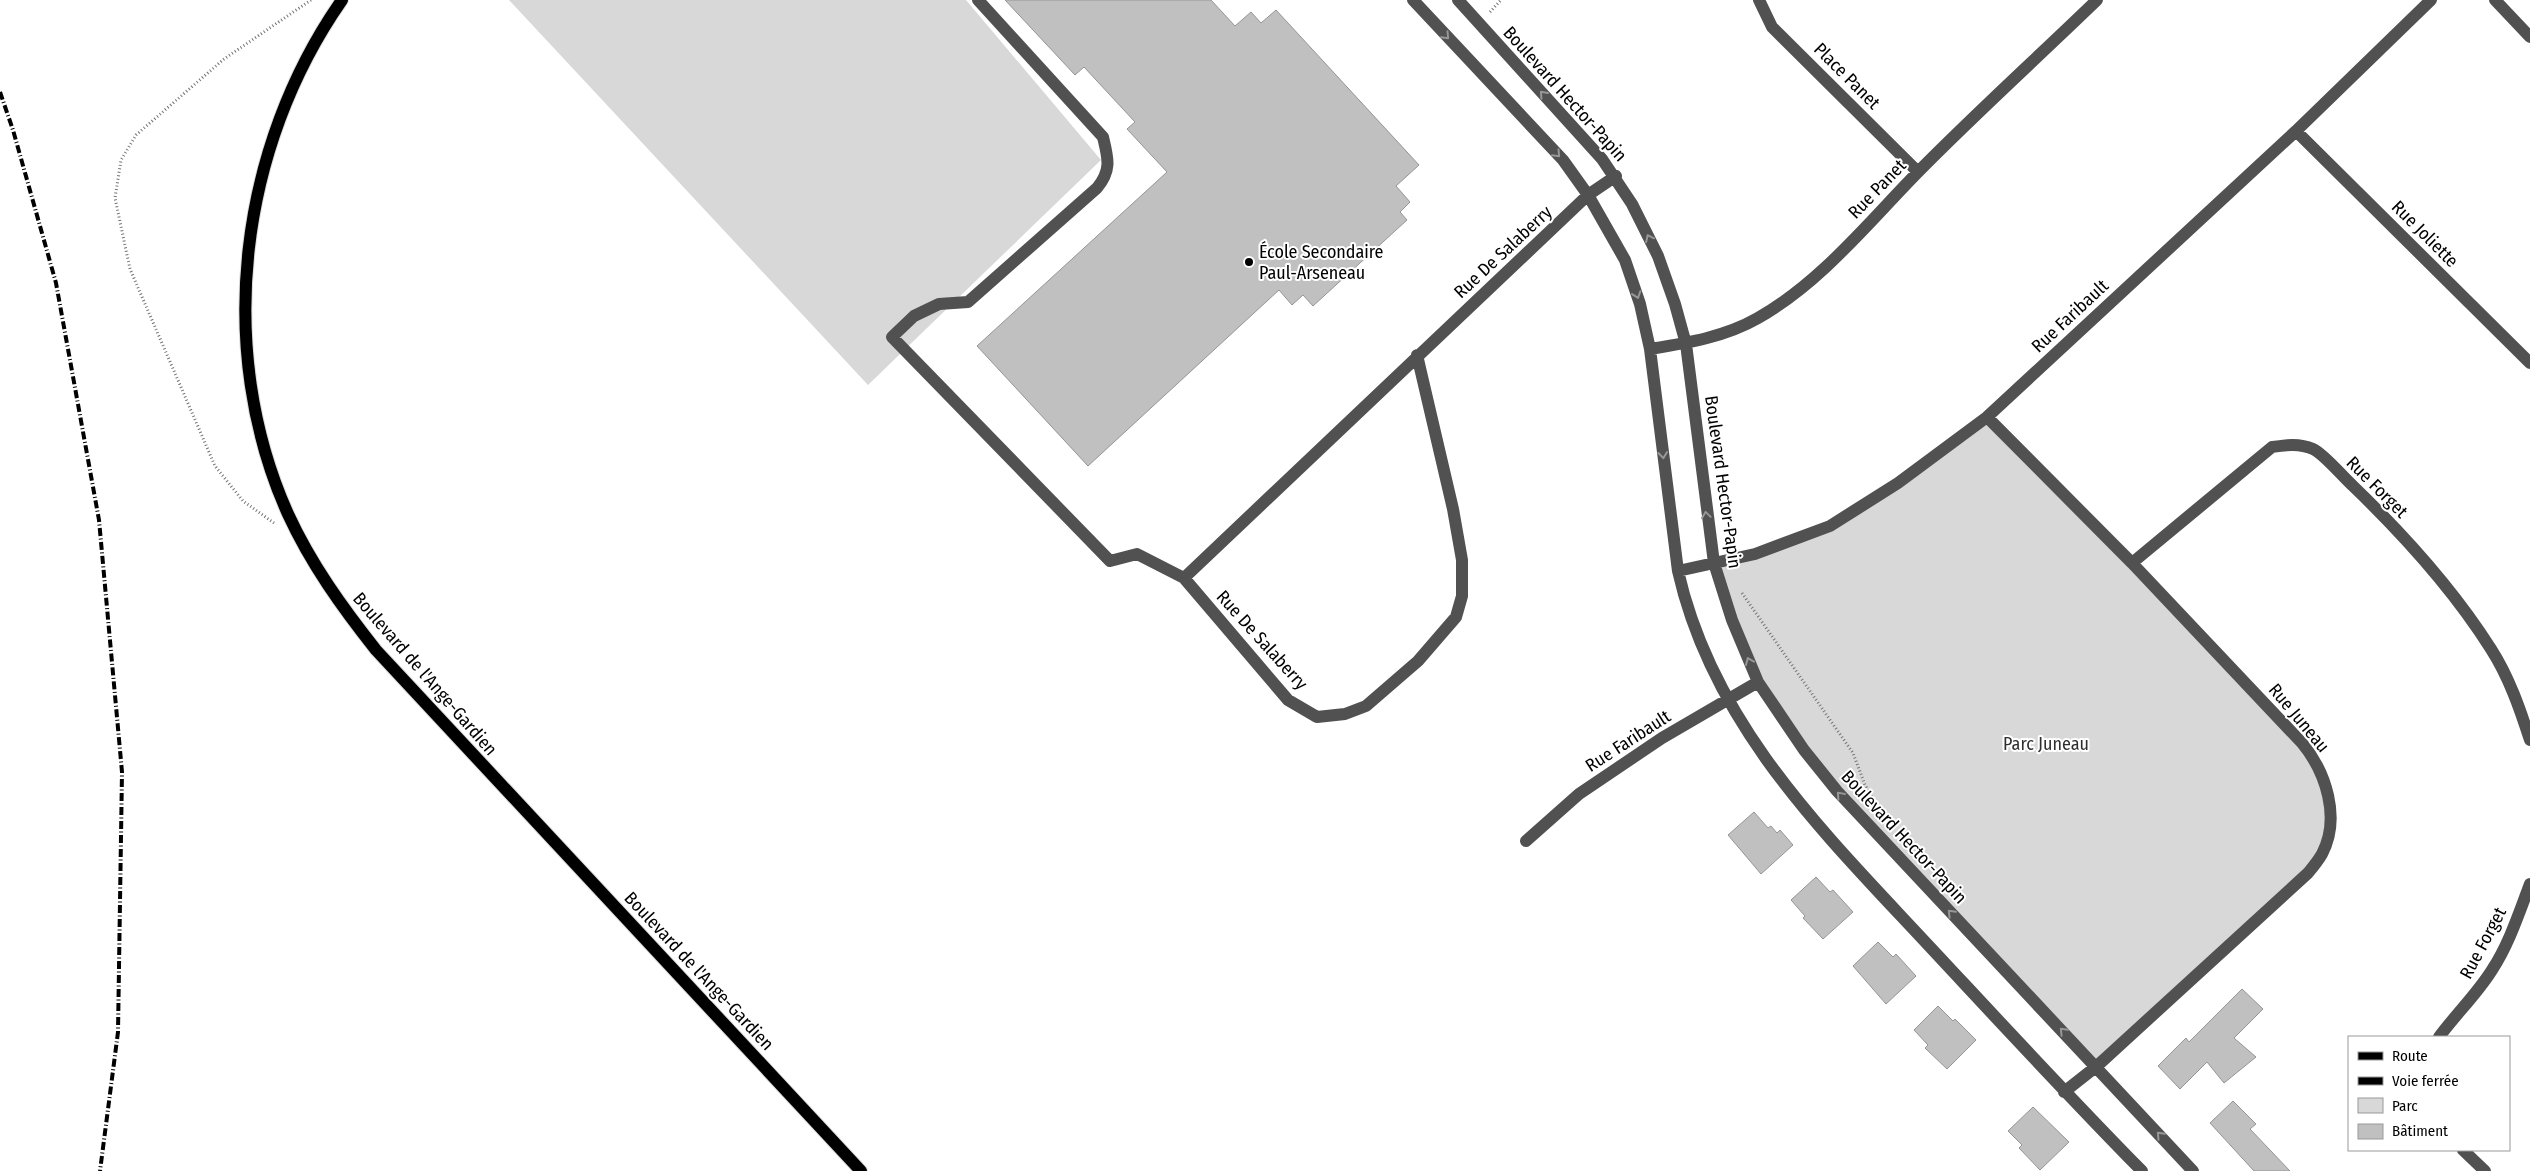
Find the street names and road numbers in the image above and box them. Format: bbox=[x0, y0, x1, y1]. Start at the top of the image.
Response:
street label: Boulevard Hector-Papin bbox=[1499, 22, 1631, 166]
street label: Place Panet bbox=[1809, 38, 1885, 114]
street label: Rue Panet bbox=[1843, 155, 1911, 223]
street label: Rue Joliette bbox=[2387, 196, 2463, 272]
street label: Rue De Salaberry bbox=[1449, 201, 1557, 303]
street label: Rue Faribault bbox=[2027, 275, 2113, 357]
street label: Boulevard Hector-Papin bbox=[1700, 394, 1746, 570]
street label: Rue Forget bbox=[2342, 452, 2412, 522]
street label: Rue De Salaberry bbox=[1212, 586, 1312, 694]
street label: Boulevard de l'Ange-Gardien bbox=[348, 588, 502, 760]
street label: Rue Juneau bbox=[2264, 679, 2334, 757]
street label: Rue Faribault bbox=[1581, 705, 1675, 777]
street label: Boulevard Hector-Papin bbox=[1837, 766, 1971, 908]
street label: Boulevard de l'Ange-Gardien bbox=[620, 887, 778, 1055]
street label: Rue Forget bbox=[2455, 903, 2511, 983]

